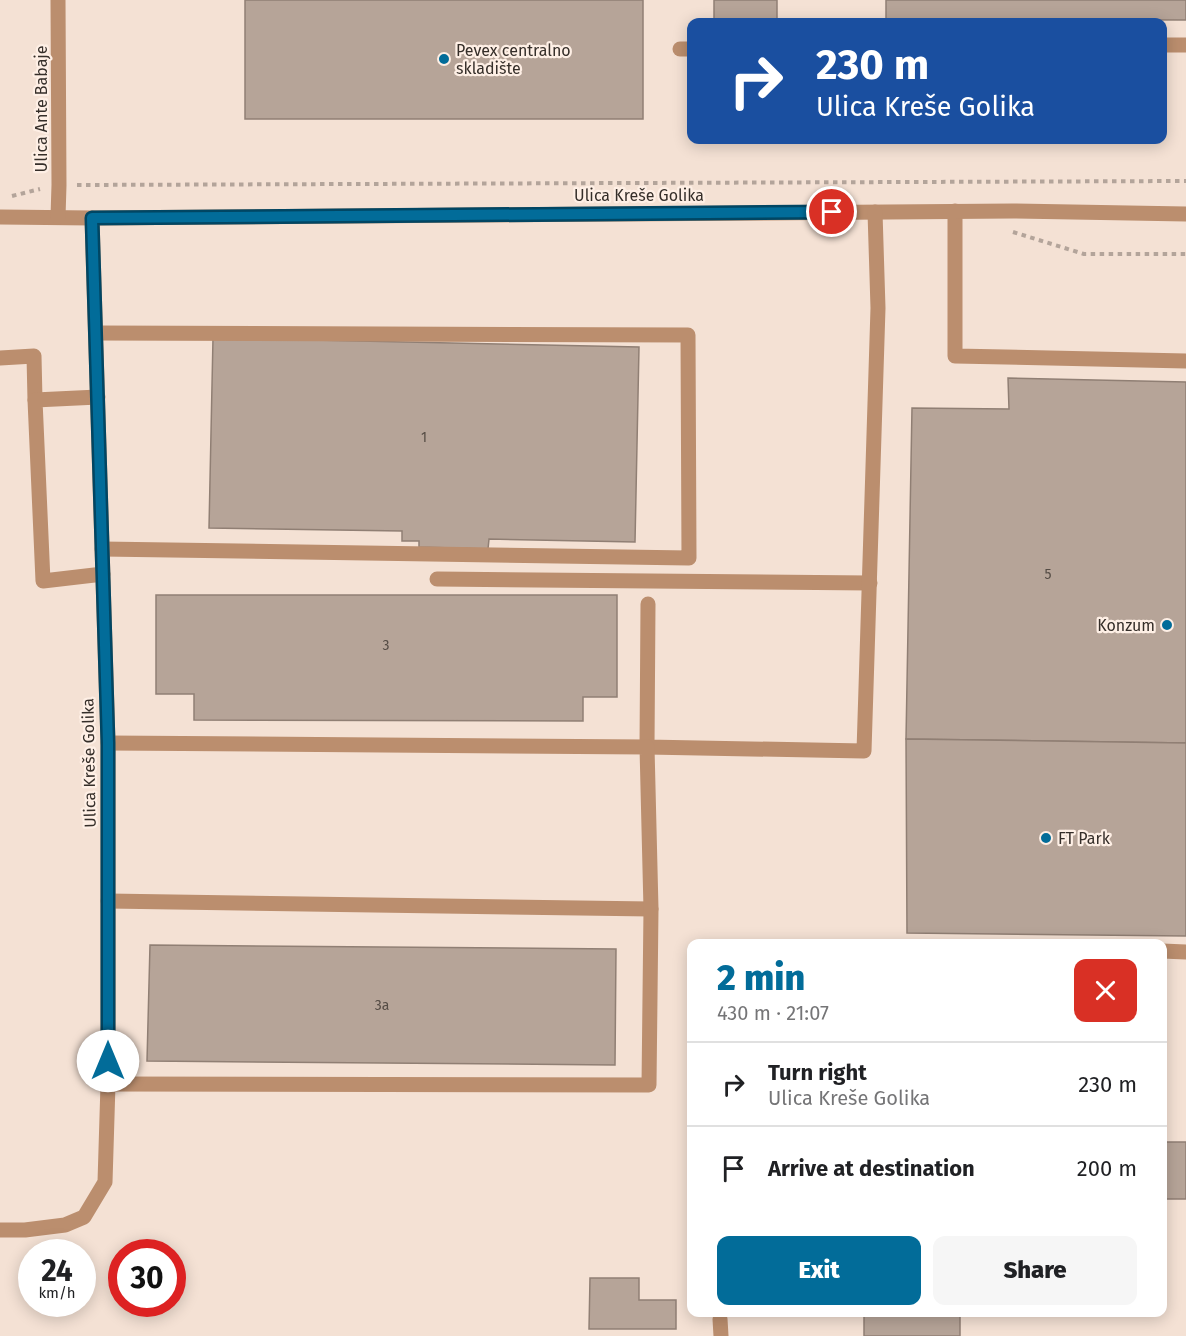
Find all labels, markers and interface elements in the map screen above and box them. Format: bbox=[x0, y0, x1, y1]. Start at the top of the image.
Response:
text: 230 m bbox=[816, 40, 929, 90]
place label: Pevex centralno skladište bbox=[456, 41, 571, 78]
icon: right bbox=[717, 42, 795, 120]
street label: Ulica Ante Babaje bbox=[32, 46, 51, 172]
marker: Pevex centralno skladište bbox=[437, 52, 451, 66]
text: Ulica Kreše Golika bbox=[816, 91, 1035, 123]
street label: Ulica Kreše Golika bbox=[574, 186, 704, 205]
pin bbox=[806, 186, 857, 237]
icon: arrive bbox=[815, 195, 848, 228]
house number: 1 bbox=[421, 429, 427, 446]
house number: 5 bbox=[1044, 566, 1052, 583]
place label: Konzum bbox=[1097, 616, 1155, 635]
marker: Konzum bbox=[1160, 618, 1174, 632]
house number: 3 bbox=[383, 637, 390, 654]
street label: Ulica Kreše Golika bbox=[78, 698, 100, 828]
place label: FT Park bbox=[1058, 829, 1111, 848]
marker: FT Park bbox=[1039, 831, 1053, 845]
text: 2 min bbox=[717, 956, 805, 1000]
button: close bbox=[1074, 959, 1137, 1022]
house number: 3a bbox=[375, 997, 389, 1014]
text: 430 m · 21:07 bbox=[717, 1001, 829, 1025]
position arrow bbox=[76, 1029, 140, 1093]
text: Turn right bbox=[768, 1059, 867, 1086]
icon: right bbox=[717, 1068, 750, 1101]
text: 230 m bbox=[1078, 1071, 1137, 1098]
text: Ulica Kreše Golika bbox=[768, 1086, 930, 1110]
icon: arrive bbox=[717, 1152, 750, 1185]
text: Arrive at destination bbox=[768, 1155, 975, 1182]
text: 200 m bbox=[1077, 1155, 1137, 1182]
button: Exit bbox=[717, 1236, 921, 1305]
button: Share bbox=[933, 1236, 1137, 1305]
speed limit sign: 30 bbox=[108, 1239, 186, 1317]
text: 24 bbox=[41, 1253, 73, 1289]
text: km/h bbox=[38, 1284, 76, 1302]

